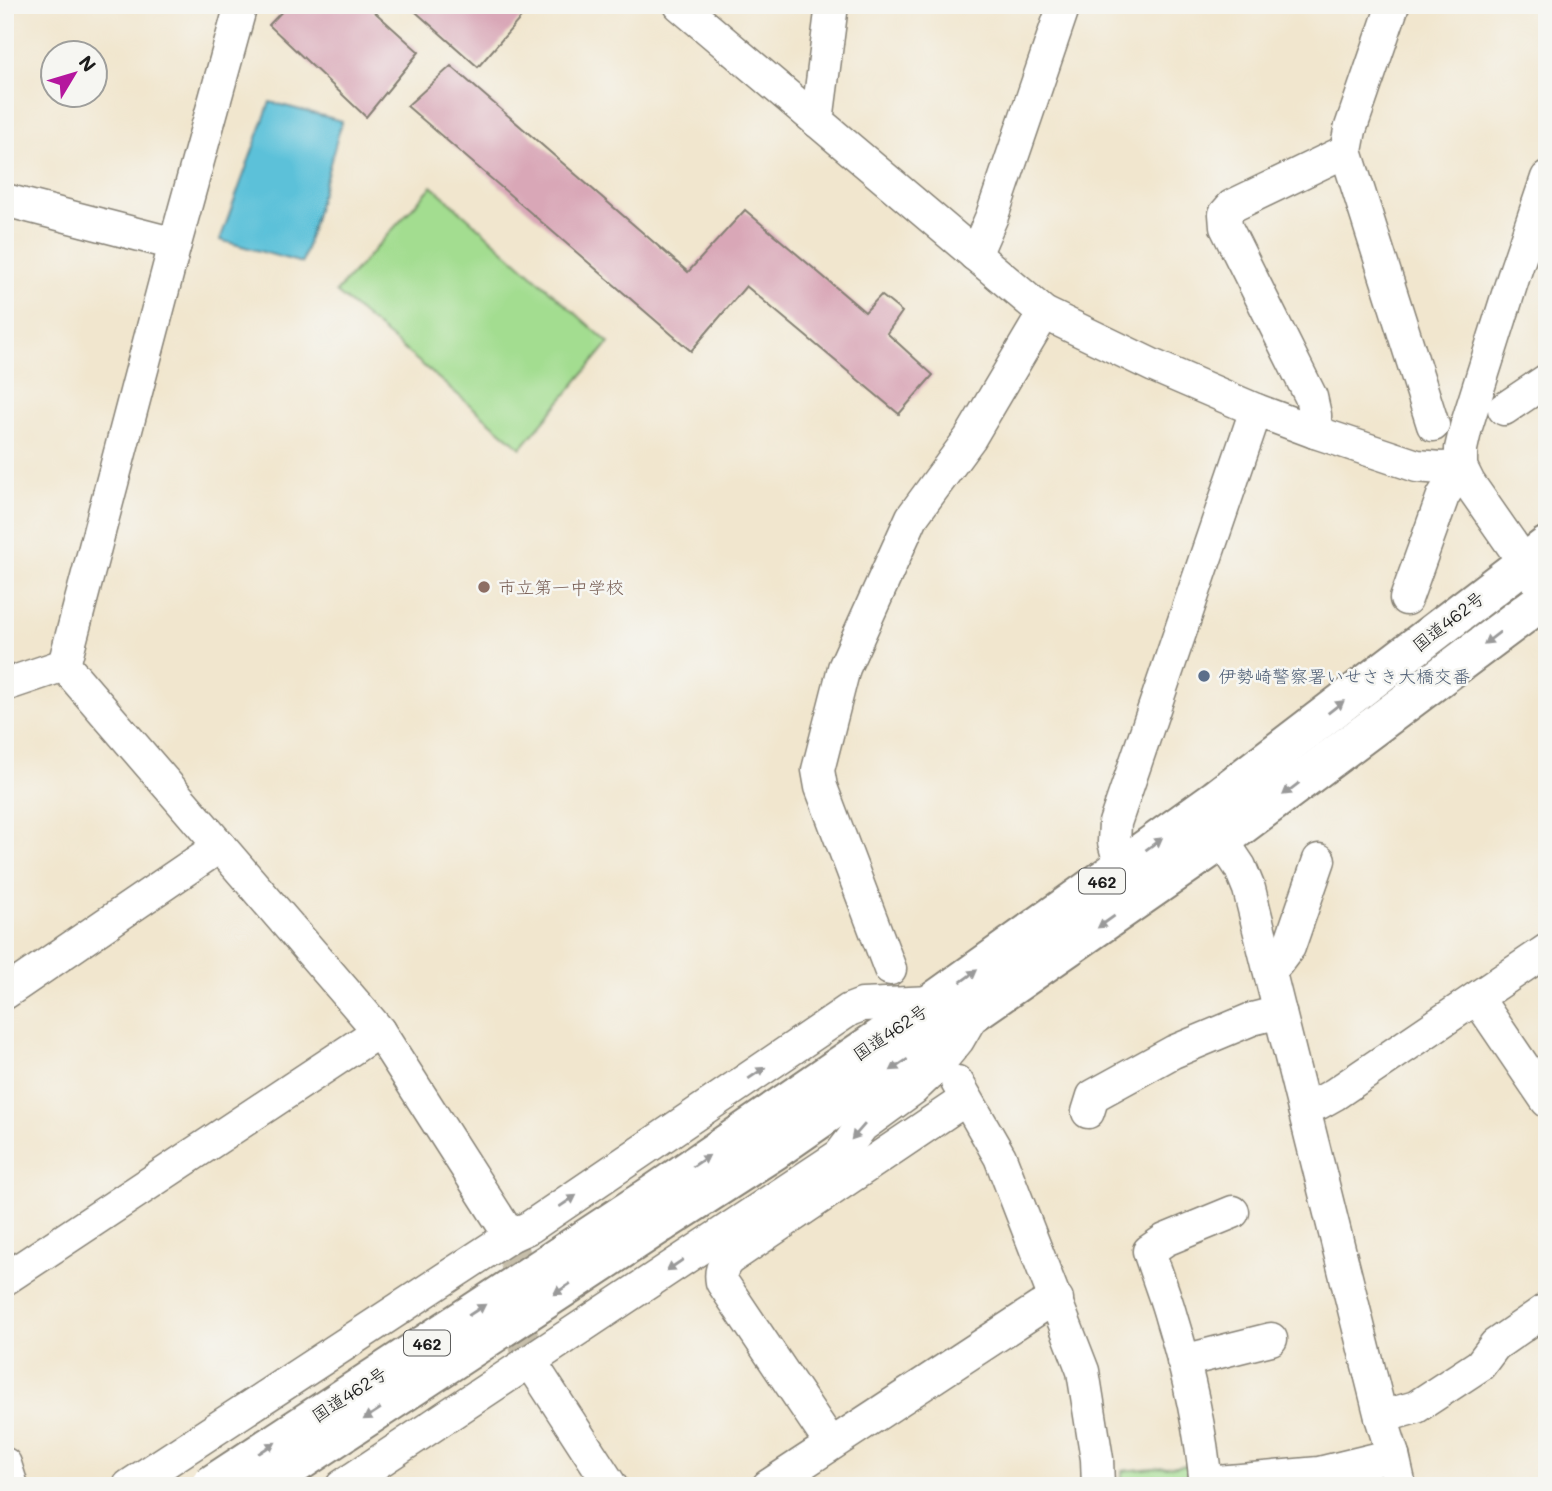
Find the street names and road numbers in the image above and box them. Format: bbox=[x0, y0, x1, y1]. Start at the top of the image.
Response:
street label: 国道462号 bbox=[1407, 585, 1489, 657]
road number: 462 bbox=[1079, 868, 1125, 894]
street label: 国道462号 bbox=[848, 998, 932, 1066]
road number: 462 bbox=[404, 1330, 450, 1356]
street label: 国道462号 bbox=[307, 1361, 391, 1427]

